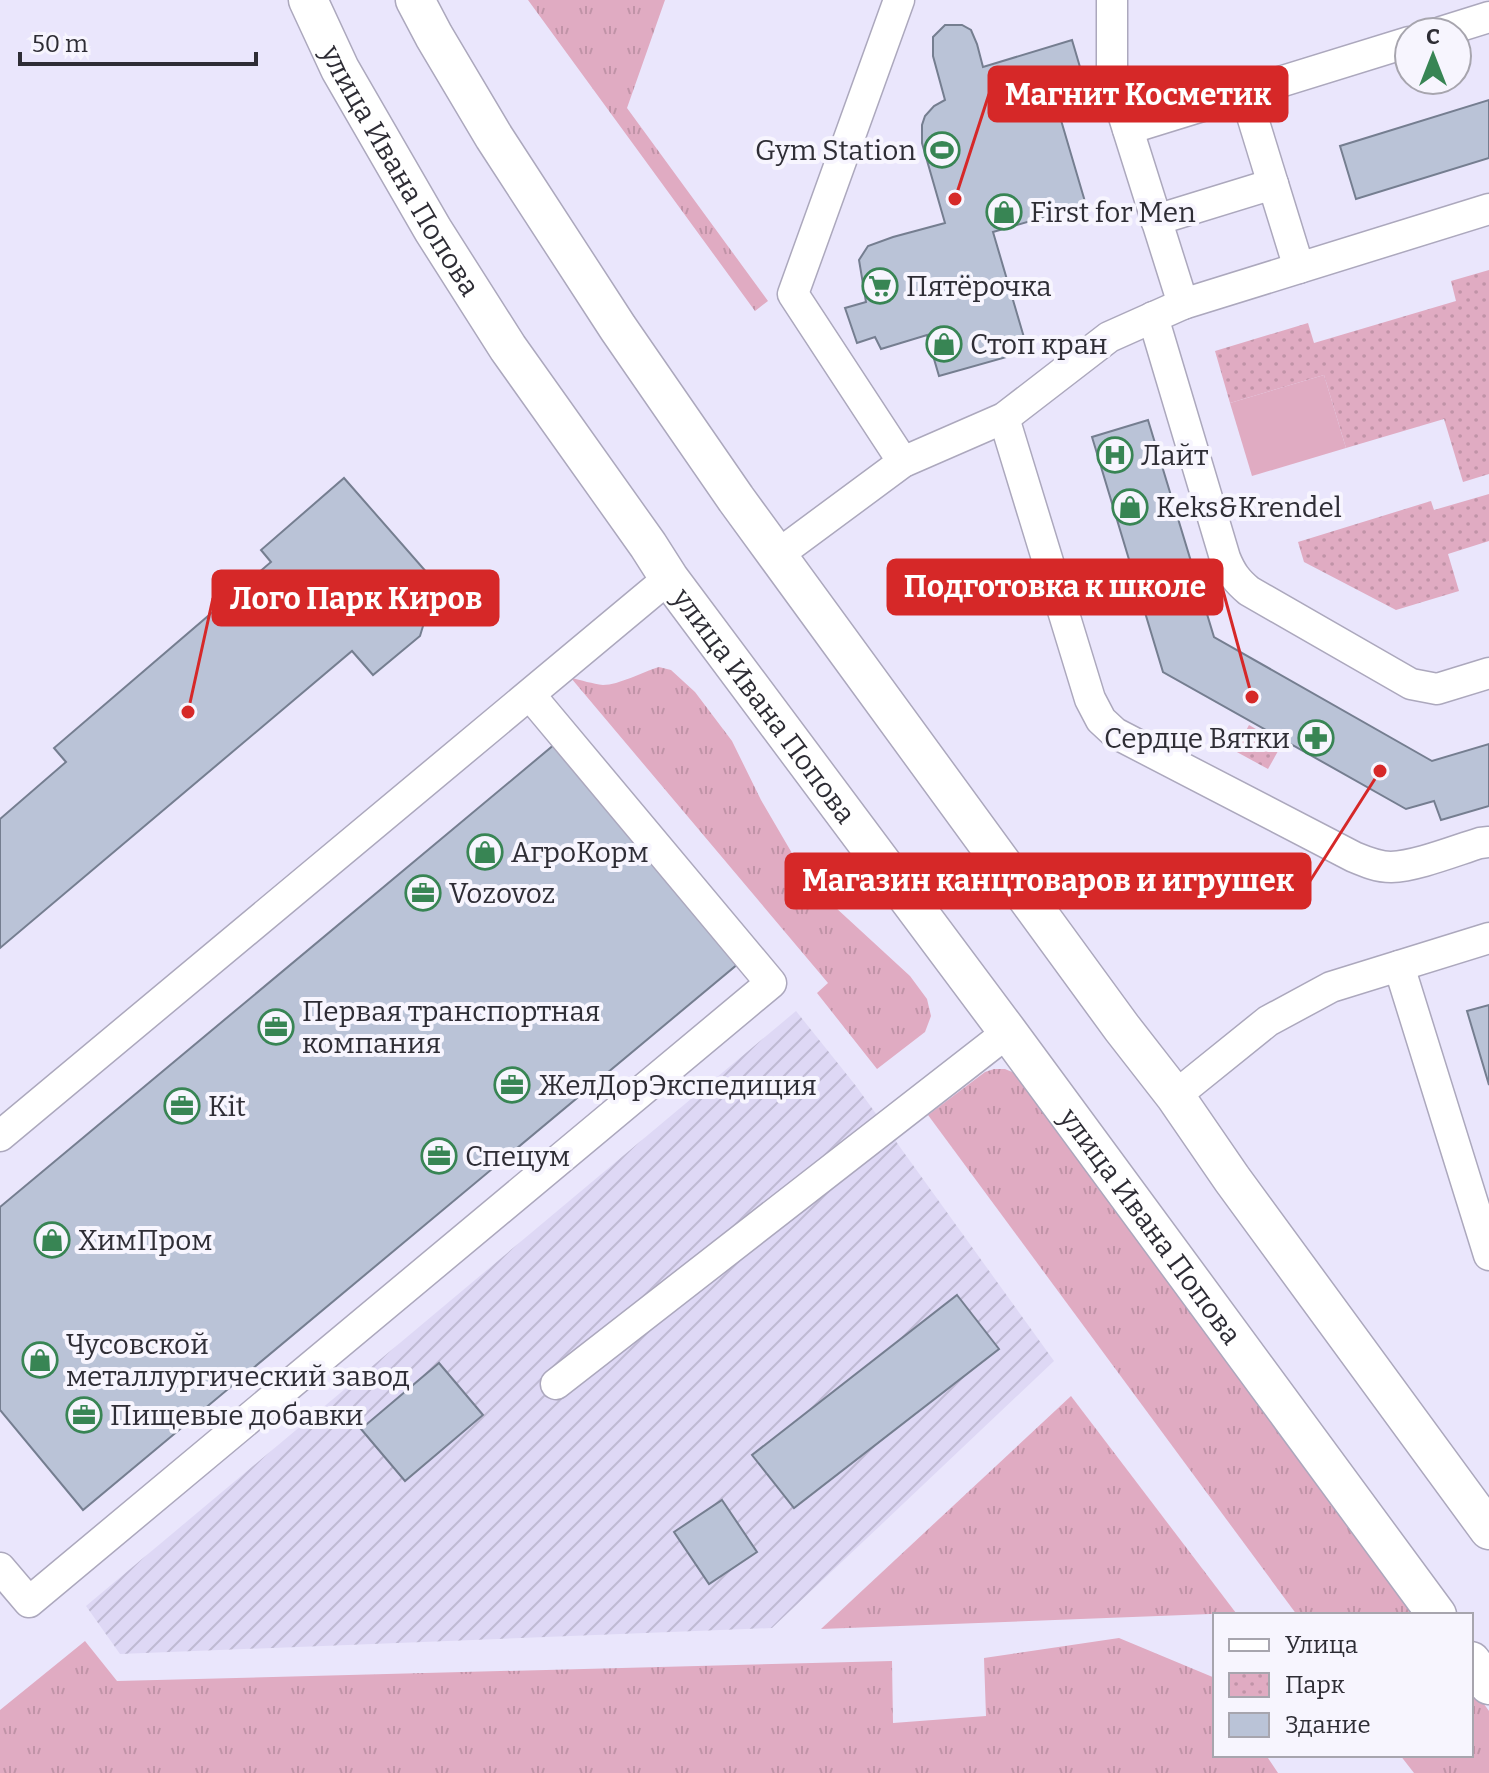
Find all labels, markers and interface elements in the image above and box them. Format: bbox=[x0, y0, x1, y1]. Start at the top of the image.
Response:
scale bar bbox=[20, 16, 256, 66]
north arrow bbox=[1393, 16, 1473, 96]
text: С bbox=[1426, 23, 1440, 50]
text: 50 m bbox=[32, 30, 88, 58]
street label: улица Ивана Попова bbox=[314, 39, 487, 302]
callout: Магнит Косметик bbox=[989, 67, 1287, 121]
text: Магнит Косметик bbox=[1005, 77, 1272, 113]
sports icon: Gym Station bbox=[923, 131, 961, 169]
place label: Gym Station bbox=[755, 134, 916, 167]
shop icon: First for Men bbox=[985, 193, 1023, 231]
place label: First for Men bbox=[1030, 196, 1196, 229]
supermarket icon: Пятёрочка bbox=[861, 267, 899, 305]
place label: Пятёрочка bbox=[906, 270, 1052, 303]
shop icon: Стоп кран bbox=[925, 325, 963, 363]
place label: Стоп кран bbox=[970, 328, 1108, 361]
hospital icon: Лайт bbox=[1096, 436, 1134, 474]
place label: Лайт bbox=[1141, 439, 1208, 472]
shop icon: Keks&Krendel bbox=[1111, 488, 1149, 526]
place label: Keks&Krendel bbox=[1156, 491, 1342, 524]
callout: Подготовка к школе bbox=[888, 560, 1222, 614]
text: Подготовка к школе bbox=[904, 569, 1206, 605]
callout: Лого Парк Киров bbox=[213, 571, 498, 625]
text: Лого Парк Киров bbox=[230, 581, 482, 617]
street label: улица Ивана Попова bbox=[665, 581, 863, 830]
pharmacy icon: Сердце Вятки bbox=[1297, 719, 1335, 757]
place label: Сердце Вятки bbox=[1104, 722, 1290, 755]
shop icon: АгроКорм bbox=[466, 833, 504, 871]
place label: АгроКорм bbox=[511, 836, 649, 869]
callout: Магазин канцтоваров и игрушек bbox=[786, 854, 1310, 908]
text: Магазин канцтоваров и игрушек bbox=[802, 863, 1295, 899]
office icon: Vozovoz bbox=[404, 874, 442, 912]
place label: Vozovoz bbox=[449, 877, 555, 910]
place label: Первая транспортная компания bbox=[302, 995, 600, 1060]
office icon: Первая транспортная компания bbox=[257, 1008, 295, 1046]
office icon: ЖелДорЭкспедиция bbox=[493, 1066, 531, 1104]
place label: ЖелДорЭкспедиция bbox=[538, 1069, 817, 1102]
office icon: Kit bbox=[163, 1087, 201, 1125]
place label: Kit bbox=[208, 1090, 246, 1123]
street label: улица Ивана Попова bbox=[1052, 1101, 1248, 1350]
office icon: Спецум bbox=[420, 1137, 458, 1175]
place label: Спецум bbox=[465, 1140, 570, 1173]
shop icon: ХимПром bbox=[33, 1221, 71, 1259]
place label: ХимПром bbox=[78, 1224, 212, 1257]
place label: Чусовской металлургический завод bbox=[66, 1328, 410, 1393]
shop icon: Чусовской металлургический завод bbox=[21, 1341, 59, 1379]
office icon: Пищевые добавки bbox=[65, 1396, 103, 1434]
place label: Пищевые добавки bbox=[110, 1399, 364, 1432]
legend bbox=[1213, 1613, 1473, 1757]
text: Улица bbox=[1285, 1631, 1358, 1659]
text: Парк bbox=[1285, 1671, 1345, 1699]
text: Здание bbox=[1285, 1711, 1371, 1739]

